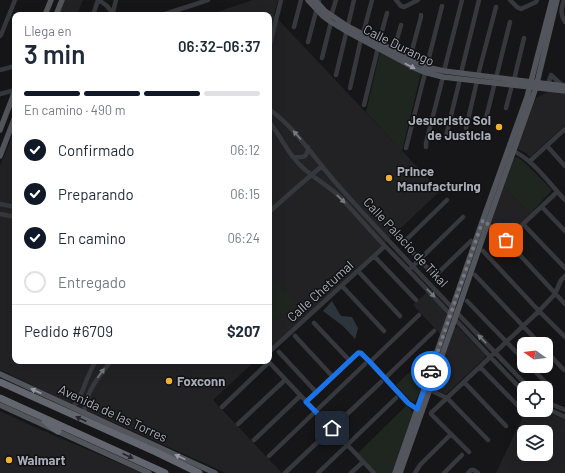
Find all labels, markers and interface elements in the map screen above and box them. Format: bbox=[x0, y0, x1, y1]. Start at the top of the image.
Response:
street label: Calle Durango bbox=[361, 21, 437, 69]
text: Llega en bbox=[24, 23, 71, 39]
text: 06:32–06:37 bbox=[178, 37, 260, 55]
text: 3 min bbox=[24, 38, 85, 69]
one-way arrow bbox=[405, 63, 416, 69]
text: En camino · 490 m bbox=[24, 102, 126, 118]
place label: Jesucristo Sol de Justicia bbox=[408, 112, 491, 143]
marker: Jesucristo Sol de Justicia bbox=[494, 122, 504, 132]
one-way arrow bbox=[293, 131, 302, 140]
icon: check bbox=[24, 139, 46, 161]
text: Confirmado bbox=[58, 141, 134, 159]
text: 06:12 bbox=[230, 142, 260, 158]
place label: Prince Manufacturing bbox=[397, 163, 481, 194]
marker: Prince Manufacturing bbox=[384, 173, 394, 183]
icon: check bbox=[24, 183, 46, 205]
text: Preparando bbox=[58, 185, 134, 203]
text: 06:15 bbox=[230, 186, 260, 202]
one-way arrow bbox=[336, 194, 346, 204]
street label: Calle Palacio de Tikal bbox=[360, 194, 452, 290]
pin bbox=[489, 223, 523, 257]
icon: check bbox=[24, 227, 46, 249]
text: En camino bbox=[58, 229, 126, 247]
icon: bag bbox=[495, 229, 517, 251]
text: 06:24 bbox=[227, 230, 260, 246]
street label: Calle Chetumal bbox=[284, 257, 356, 325]
text: Entregado bbox=[58, 273, 126, 291]
one-way arrow bbox=[426, 288, 436, 298]
text: Pedido #6709 bbox=[24, 322, 113, 340]
text: $207 bbox=[227, 322, 260, 340]
one-way arrow bbox=[478, 334, 487, 344]
north arrow bbox=[517, 337, 553, 373]
map controls bbox=[517, 337, 553, 461]
courier bbox=[411, 351, 451, 391]
icon: car bbox=[420, 360, 442, 382]
one-way arrow bbox=[97, 368, 105, 379]
place label: Foxconn bbox=[177, 373, 225, 389]
marker: Foxconn bbox=[164, 376, 174, 386]
street label: Avenida de las Torres bbox=[56, 381, 170, 445]
button: locate bbox=[517, 381, 553, 417]
one-way arrow bbox=[30, 388, 42, 394]
pin bbox=[315, 411, 349, 445]
one-way arrow bbox=[76, 416, 87, 422]
icon: home bbox=[321, 417, 343, 439]
button: layers bbox=[517, 425, 553, 461]
place label: Walmart bbox=[17, 452, 65, 468]
one-way arrow bbox=[122, 453, 134, 459]
one-way arrow bbox=[174, 454, 185, 460]
marker: Walmart bbox=[4, 455, 14, 465]

